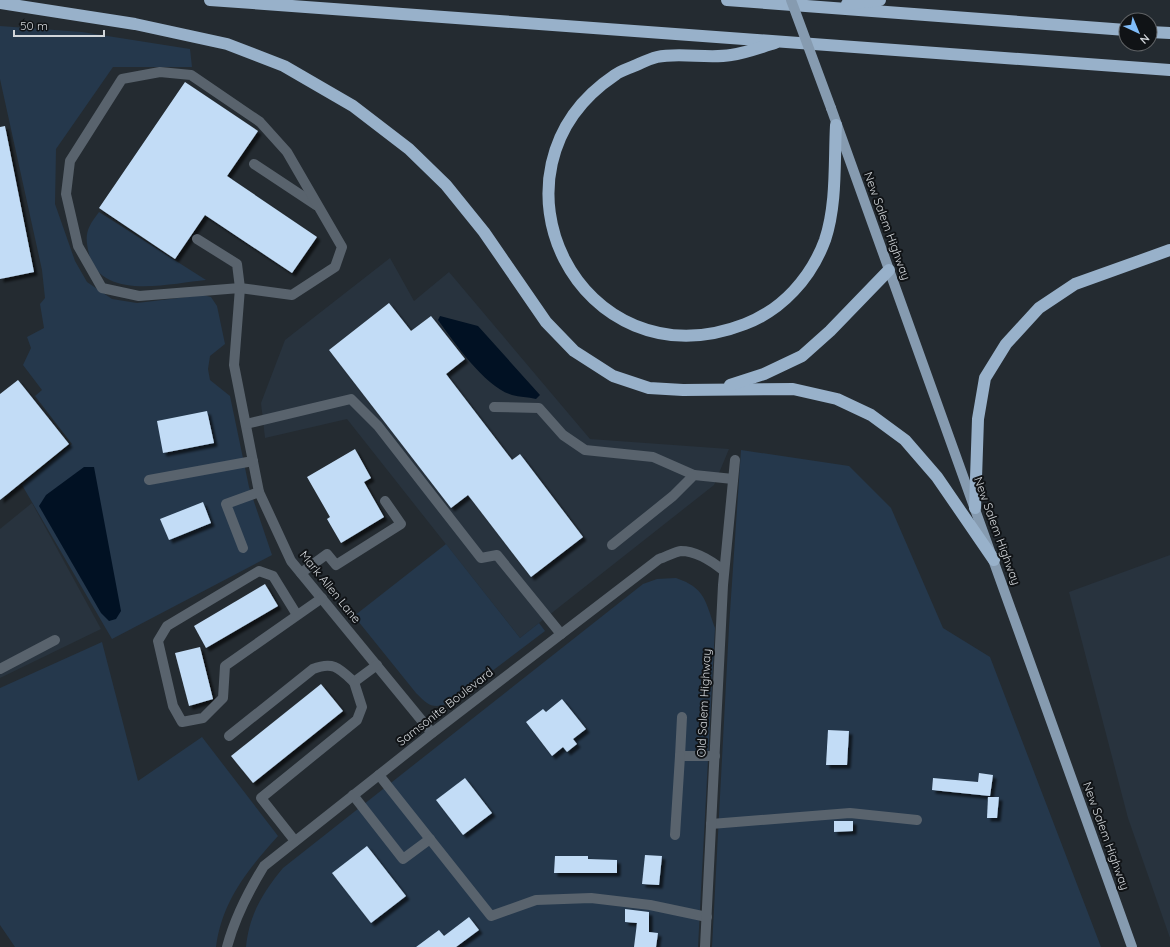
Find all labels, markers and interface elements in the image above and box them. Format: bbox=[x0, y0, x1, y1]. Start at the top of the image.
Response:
scale bar bbox=[14, 12, 104, 38]
north arrow bbox=[1118, 12, 1158, 52]
text: 50 m bbox=[20, 18, 48, 33]
text: N bbox=[1137, 31, 1153, 47]
street label: New Salem Highway bbox=[861, 170, 914, 282]
street label: New Salem Highway bbox=[971, 475, 1024, 587]
street label: Mark Allen Lane bbox=[297, 547, 364, 626]
street label: Old Salem Highway bbox=[693, 648, 714, 758]
street label: Samsonite Boulevard bbox=[394, 664, 496, 749]
street label: New Salem Highway bbox=[1080, 780, 1133, 892]

